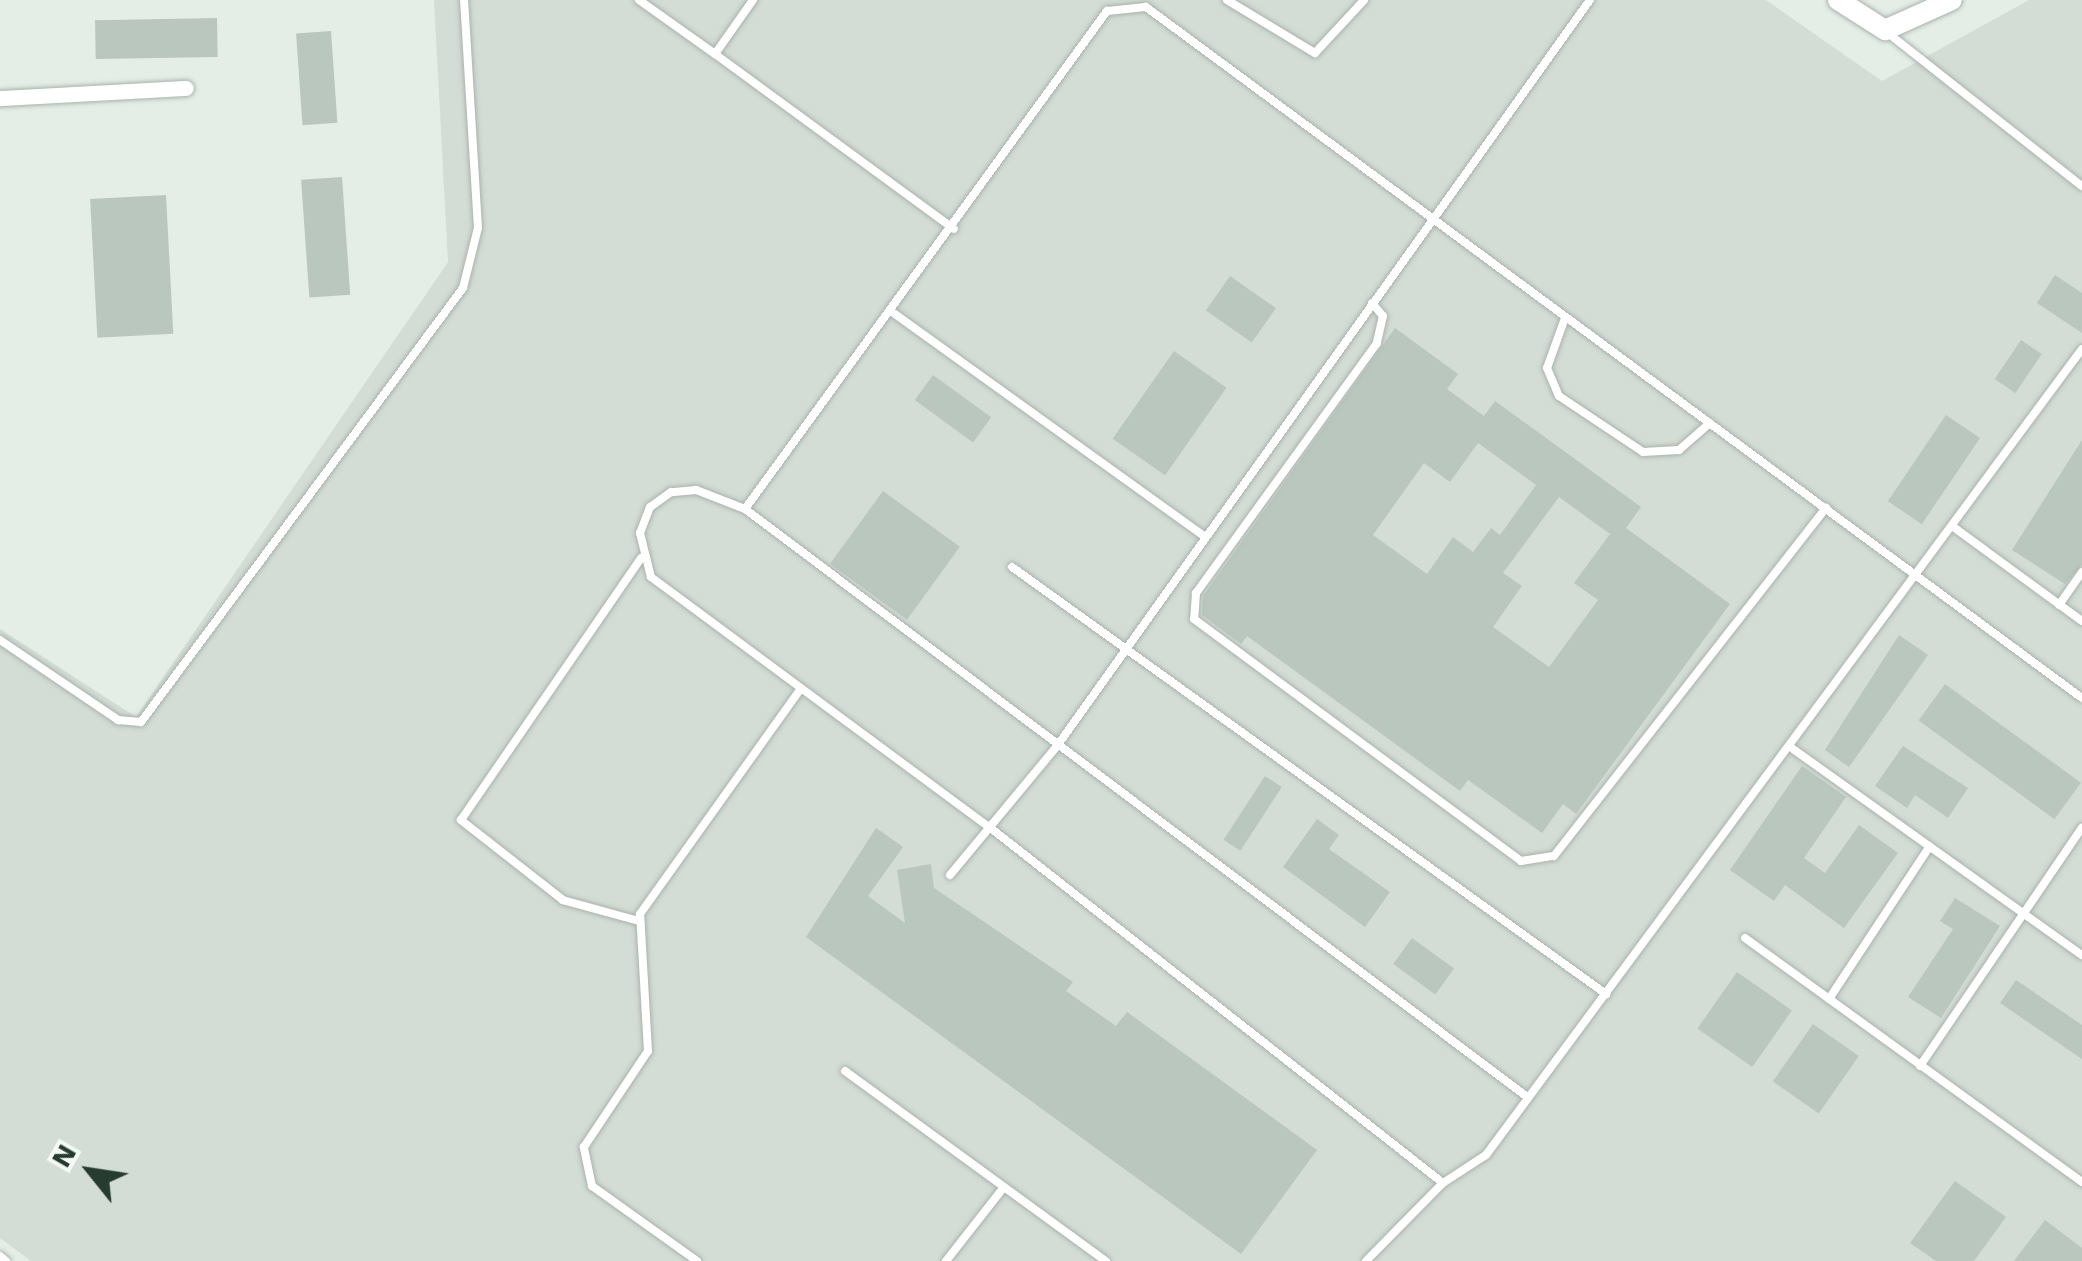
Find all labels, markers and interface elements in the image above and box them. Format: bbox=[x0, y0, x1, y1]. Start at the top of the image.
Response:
north arrow bbox=[40, 1121, 140, 1221]
text: N bbox=[44, 1139, 83, 1173]

